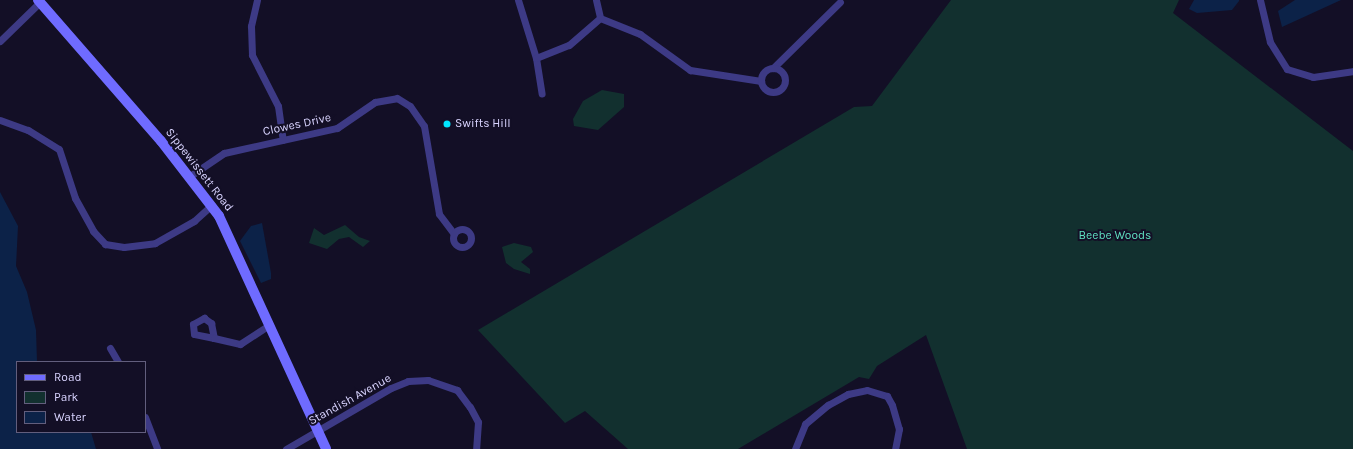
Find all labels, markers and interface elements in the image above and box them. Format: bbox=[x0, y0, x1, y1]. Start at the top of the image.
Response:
street label: Clowes Drive bbox=[262, 111, 332, 139]
place label: Swifts Hill bbox=[455, 117, 511, 131]
marker: Swifts Hill bbox=[442, 119, 452, 129]
street label: Sippewissett Road bbox=[162, 126, 236, 214]
park label: Beebe Woods bbox=[1079, 229, 1151, 243]
legend bbox=[16, 361, 146, 433]
text: Road bbox=[54, 370, 82, 384]
street label: Standish Avenue bbox=[306, 371, 394, 429]
text: Park bbox=[54, 390, 78, 404]
text: Water bbox=[54, 410, 86, 424]

